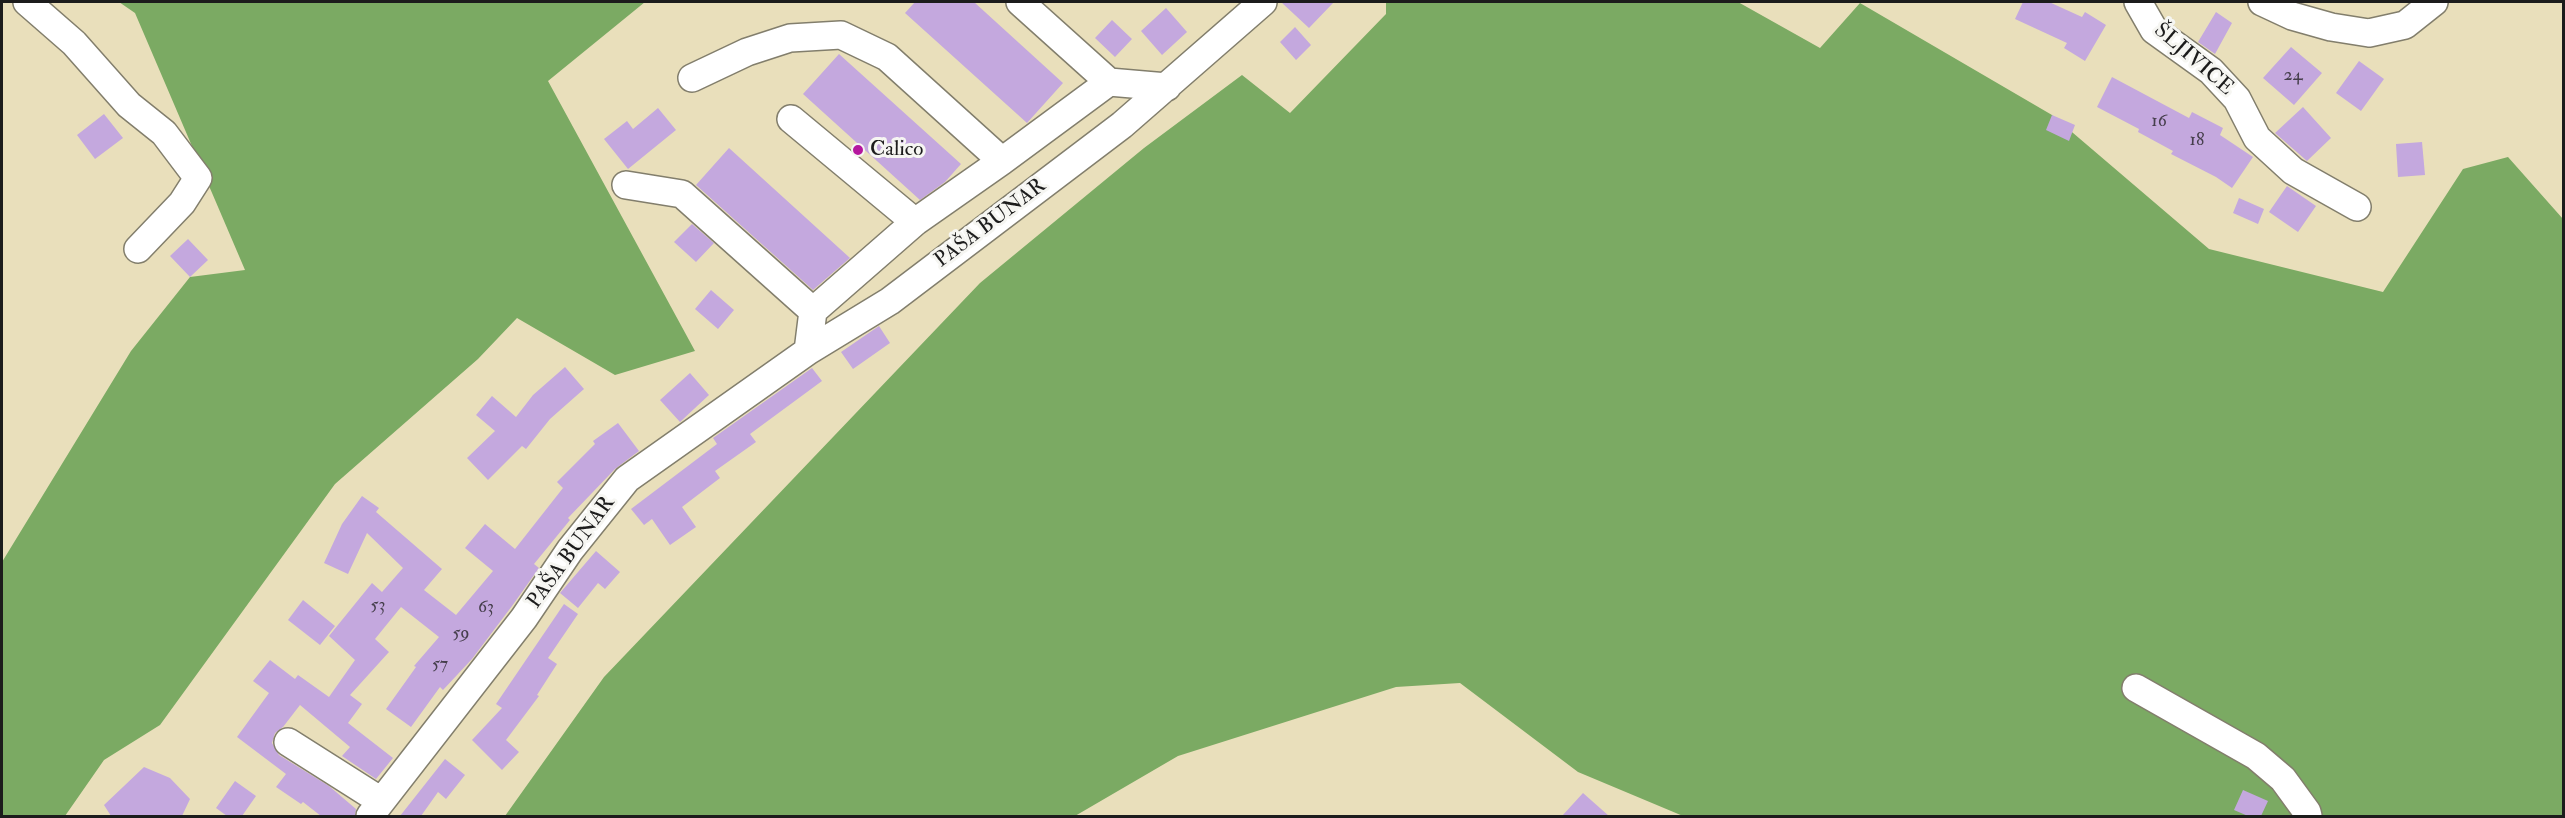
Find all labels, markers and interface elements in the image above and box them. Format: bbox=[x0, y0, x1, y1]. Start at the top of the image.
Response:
street label: ŠLJIVICE bbox=[2148, 19, 2238, 101]
house number: 24 bbox=[2284, 65, 2302, 87]
house number: 16 bbox=[2151, 111, 2167, 133]
house number: 18 bbox=[2190, 130, 2204, 152]
place label: Calico bbox=[870, 137, 923, 163]
marker: Calico bbox=[851, 143, 865, 157]
street label: PAŠA BUNAR bbox=[931, 174, 1051, 274]
street label: PAŠA BUNAR bbox=[523, 492, 621, 614]
house number: 53 bbox=[371, 595, 385, 617]
house number: 63 bbox=[478, 597, 494, 619]
house number: 59 bbox=[452, 623, 470, 645]
house number: 57 bbox=[432, 654, 448, 676]

